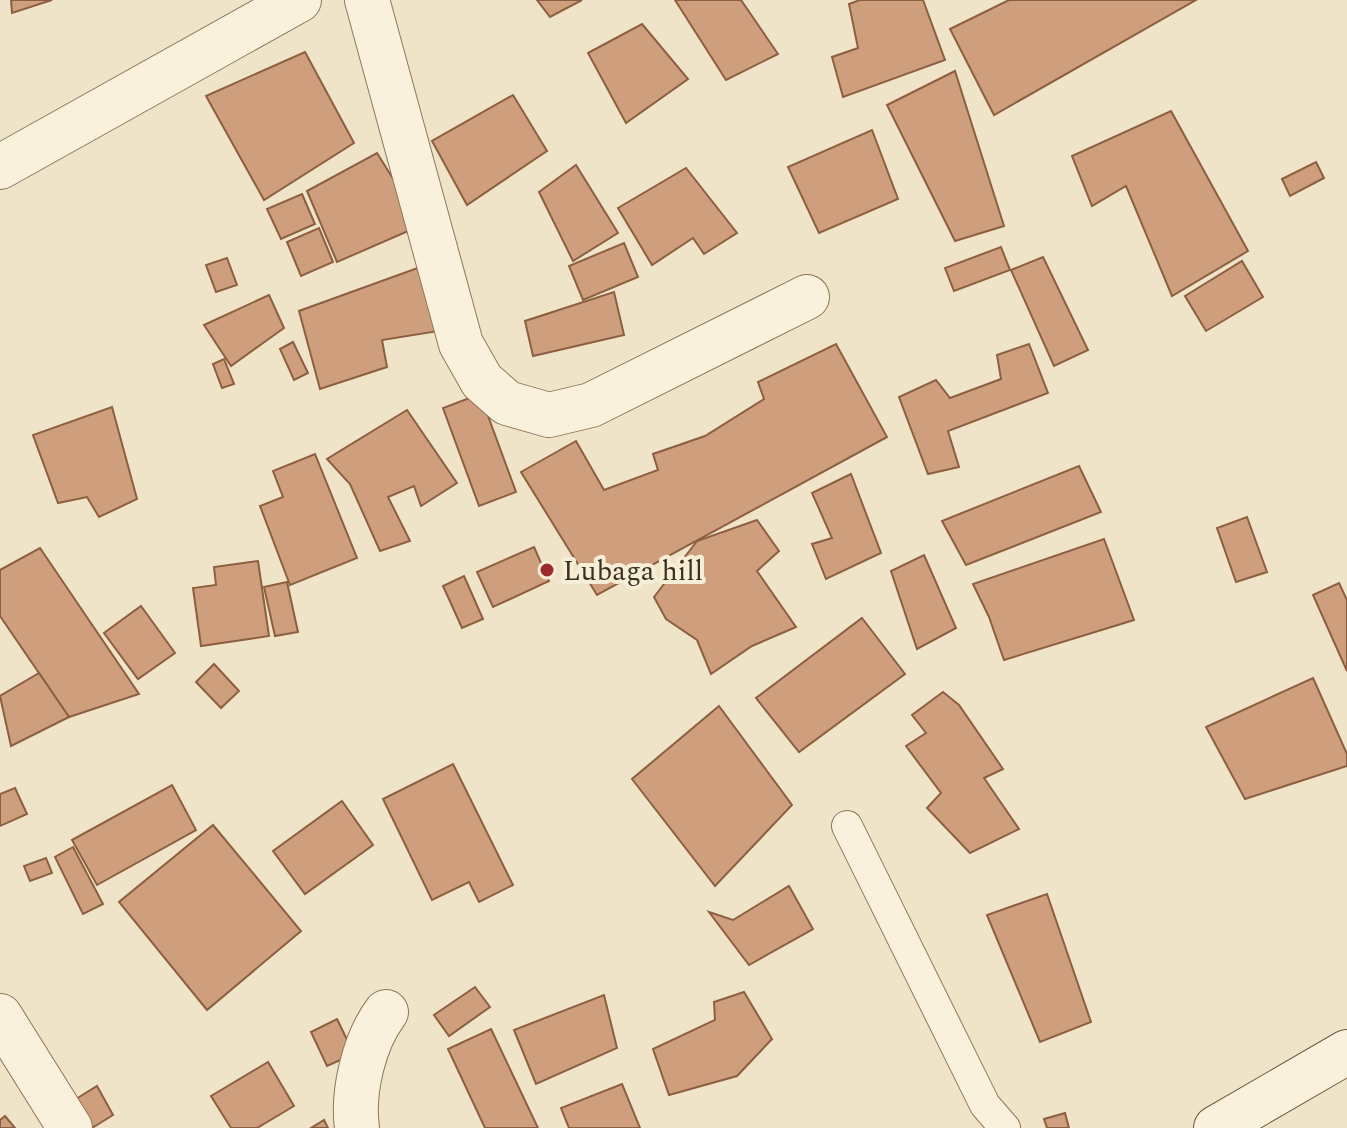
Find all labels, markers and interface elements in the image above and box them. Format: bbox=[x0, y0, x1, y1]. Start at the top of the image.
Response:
place label: Lubaga hill bbox=[563, 550, 703, 593]
marker: Lubaga hill bbox=[538, 561, 556, 579]

